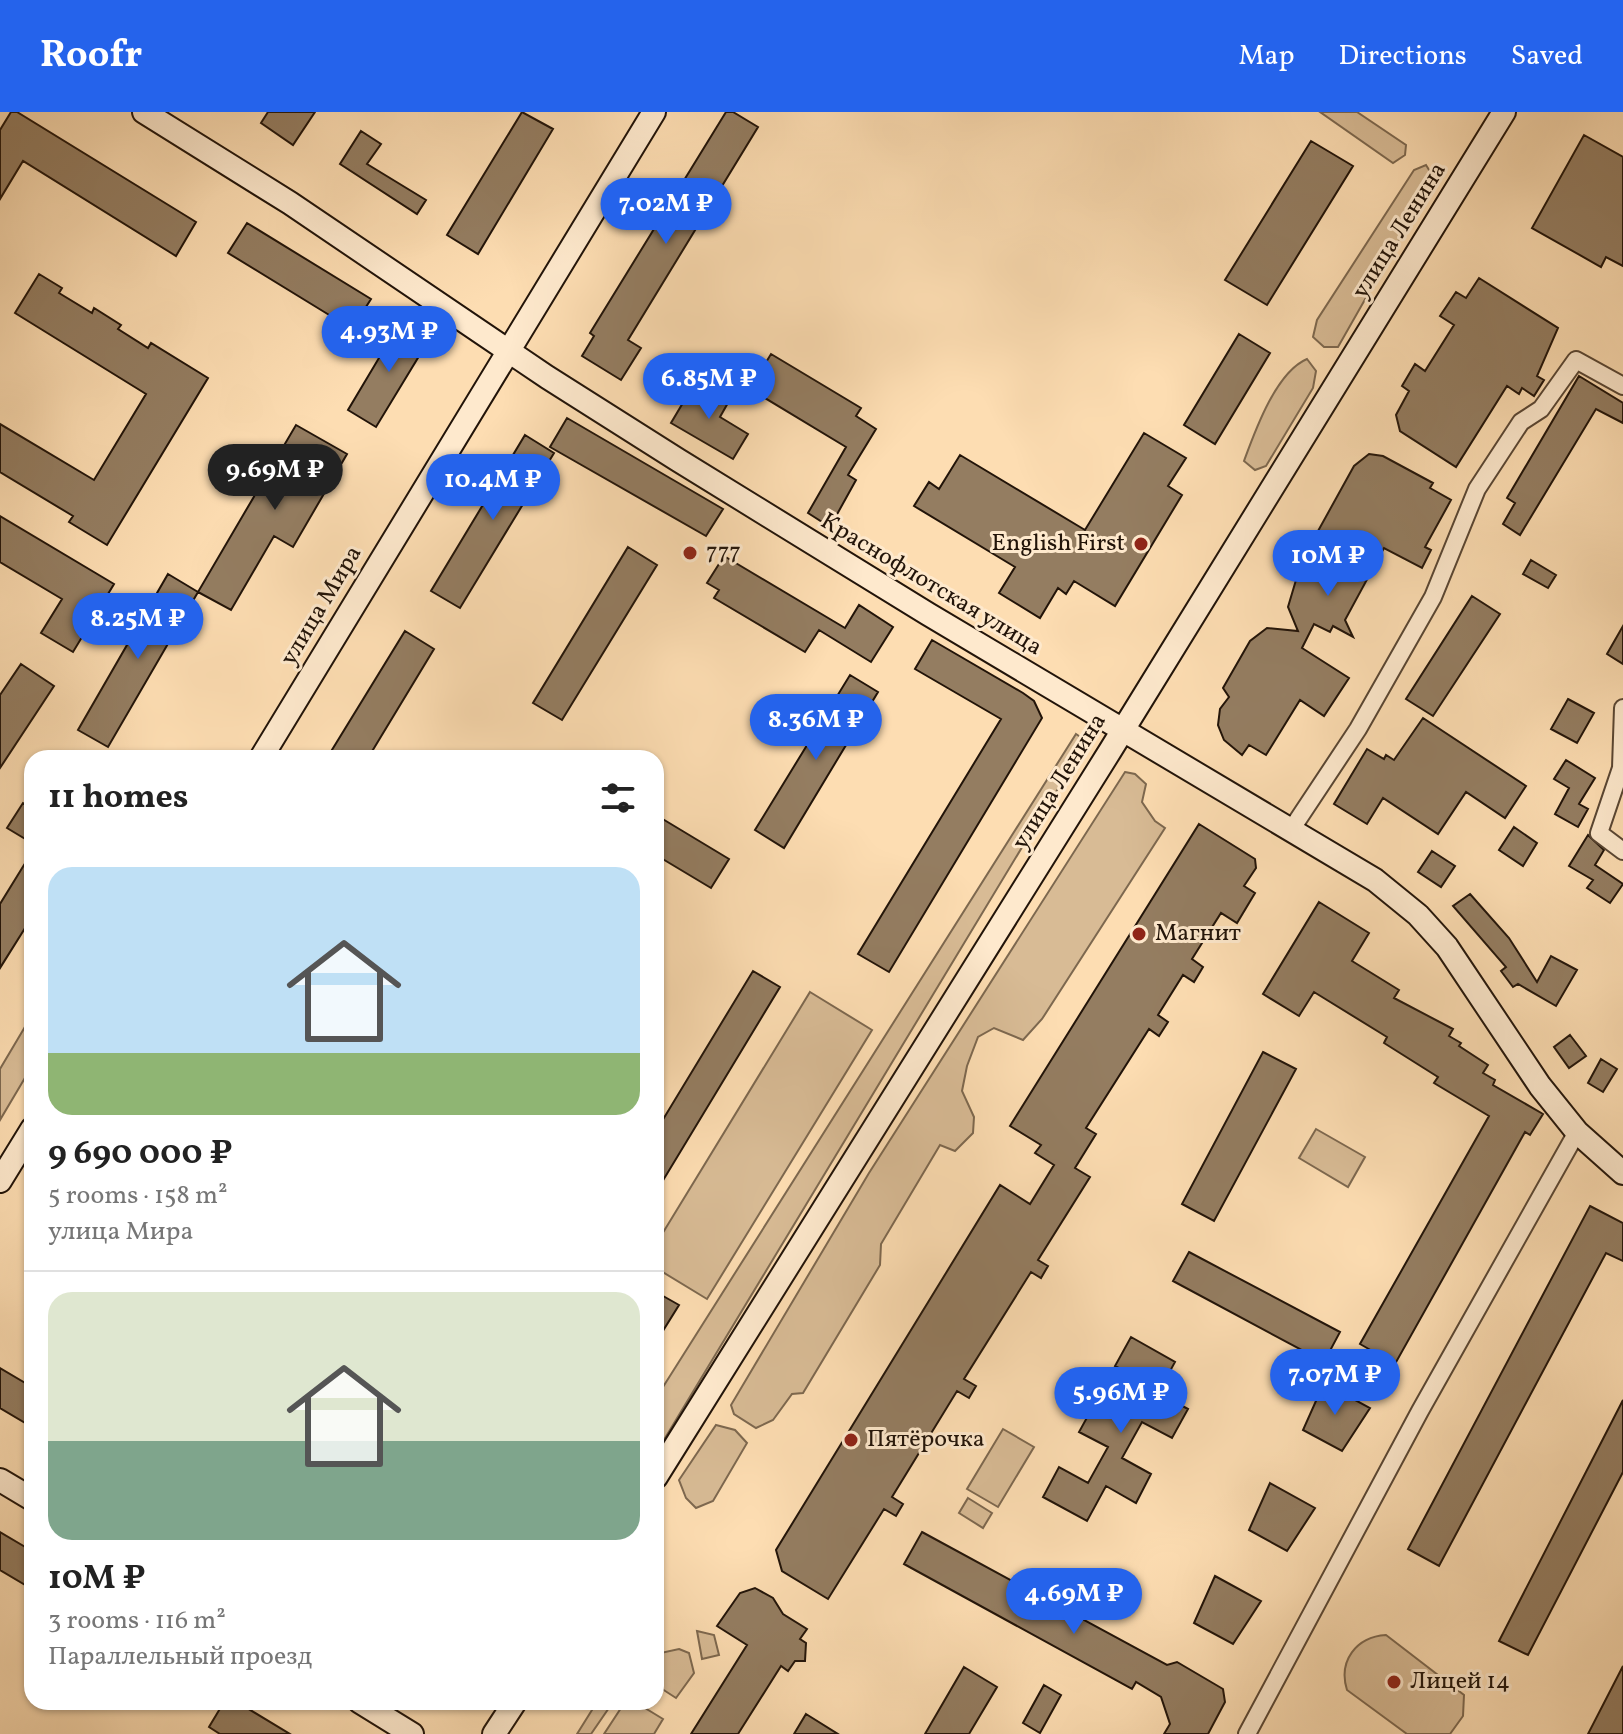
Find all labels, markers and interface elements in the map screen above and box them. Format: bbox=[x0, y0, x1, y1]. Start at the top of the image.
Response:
text: Roofr bbox=[40, 30, 142, 83]
text: Map bbox=[1239, 37, 1295, 76]
text: Directions bbox=[1339, 37, 1467, 76]
text: Saved bbox=[1511, 37, 1583, 76]
street label: улица Ленина bbox=[1345, 156, 1455, 306]
pin: 7.02M ₽ bbox=[592, 178, 740, 246]
text: 7.02M ₽ bbox=[619, 186, 713, 222]
pin: 4.93M ₽ bbox=[315, 306, 463, 374]
text: 4.93M ₽ bbox=[340, 314, 438, 350]
pin: 6.85M ₽ bbox=[635, 353, 783, 421]
text: 6.85M ₽ bbox=[661, 361, 757, 397]
pin: 9.69M ₽ bbox=[201, 444, 349, 512]
text: 9.69M ₽ bbox=[226, 452, 324, 488]
pin: 10.4M ₽ bbox=[419, 454, 567, 522]
text: 10.4M ₽ bbox=[444, 462, 542, 498]
street label: Краснофлотская улица bbox=[814, 505, 1048, 665]
place label: English First bbox=[991, 527, 1125, 561]
pin: 10M ₽ bbox=[1272, 530, 1384, 598]
marker: English First bbox=[1132, 535, 1150, 553]
place label: 777 bbox=[706, 536, 741, 570]
text: 10M ₽ bbox=[1291, 538, 1365, 574]
street label: улица Мира bbox=[273, 540, 371, 672]
marker: 777 bbox=[681, 544, 699, 562]
pin: 8.25M ₽ bbox=[64, 593, 212, 661]
text: 8.25M ₽ bbox=[90, 601, 186, 637]
pin: 8.36M ₽ bbox=[742, 694, 890, 762]
text: 8.36M ₽ bbox=[768, 702, 864, 738]
street label: улица Ленина bbox=[1005, 707, 1115, 857]
text: 11 homes bbox=[48, 775, 188, 822]
icon: filters bbox=[596, 776, 640, 820]
place label: Магнит bbox=[1155, 917, 1241, 951]
icon: home bbox=[272, 919, 416, 1063]
marker: Магнит bbox=[1130, 925, 1148, 943]
text: 9 690 000 ₽ bbox=[48, 1131, 233, 1178]
text: 5 rooms · 158 m² bbox=[48, 1178, 228, 1214]
text: улица Мира bbox=[48, 1214, 193, 1250]
icon: home bbox=[272, 1344, 416, 1488]
pin: 7.07M ₽ bbox=[1261, 1349, 1409, 1417]
text: 7.07M ₽ bbox=[1288, 1357, 1382, 1393]
pin: 5.96M ₽ bbox=[1047, 1367, 1195, 1435]
text: 5.96M ₽ bbox=[1072, 1375, 1170, 1411]
place label: Пятёрочка bbox=[867, 1423, 985, 1457]
marker: Пятёрочка bbox=[842, 1431, 860, 1449]
text: 10M ₽ bbox=[48, 1556, 146, 1603]
pin: 4.69M ₽ bbox=[1000, 1568, 1148, 1636]
text: 4.69M ₽ bbox=[1024, 1576, 1124, 1612]
text: 3 rooms · 116 m² bbox=[48, 1603, 226, 1639]
text: Параллельный проезд bbox=[48, 1639, 312, 1675]
place label: Лицей 14 bbox=[1410, 1665, 1510, 1699]
marker: Лицей 14 bbox=[1385, 1673, 1403, 1691]

